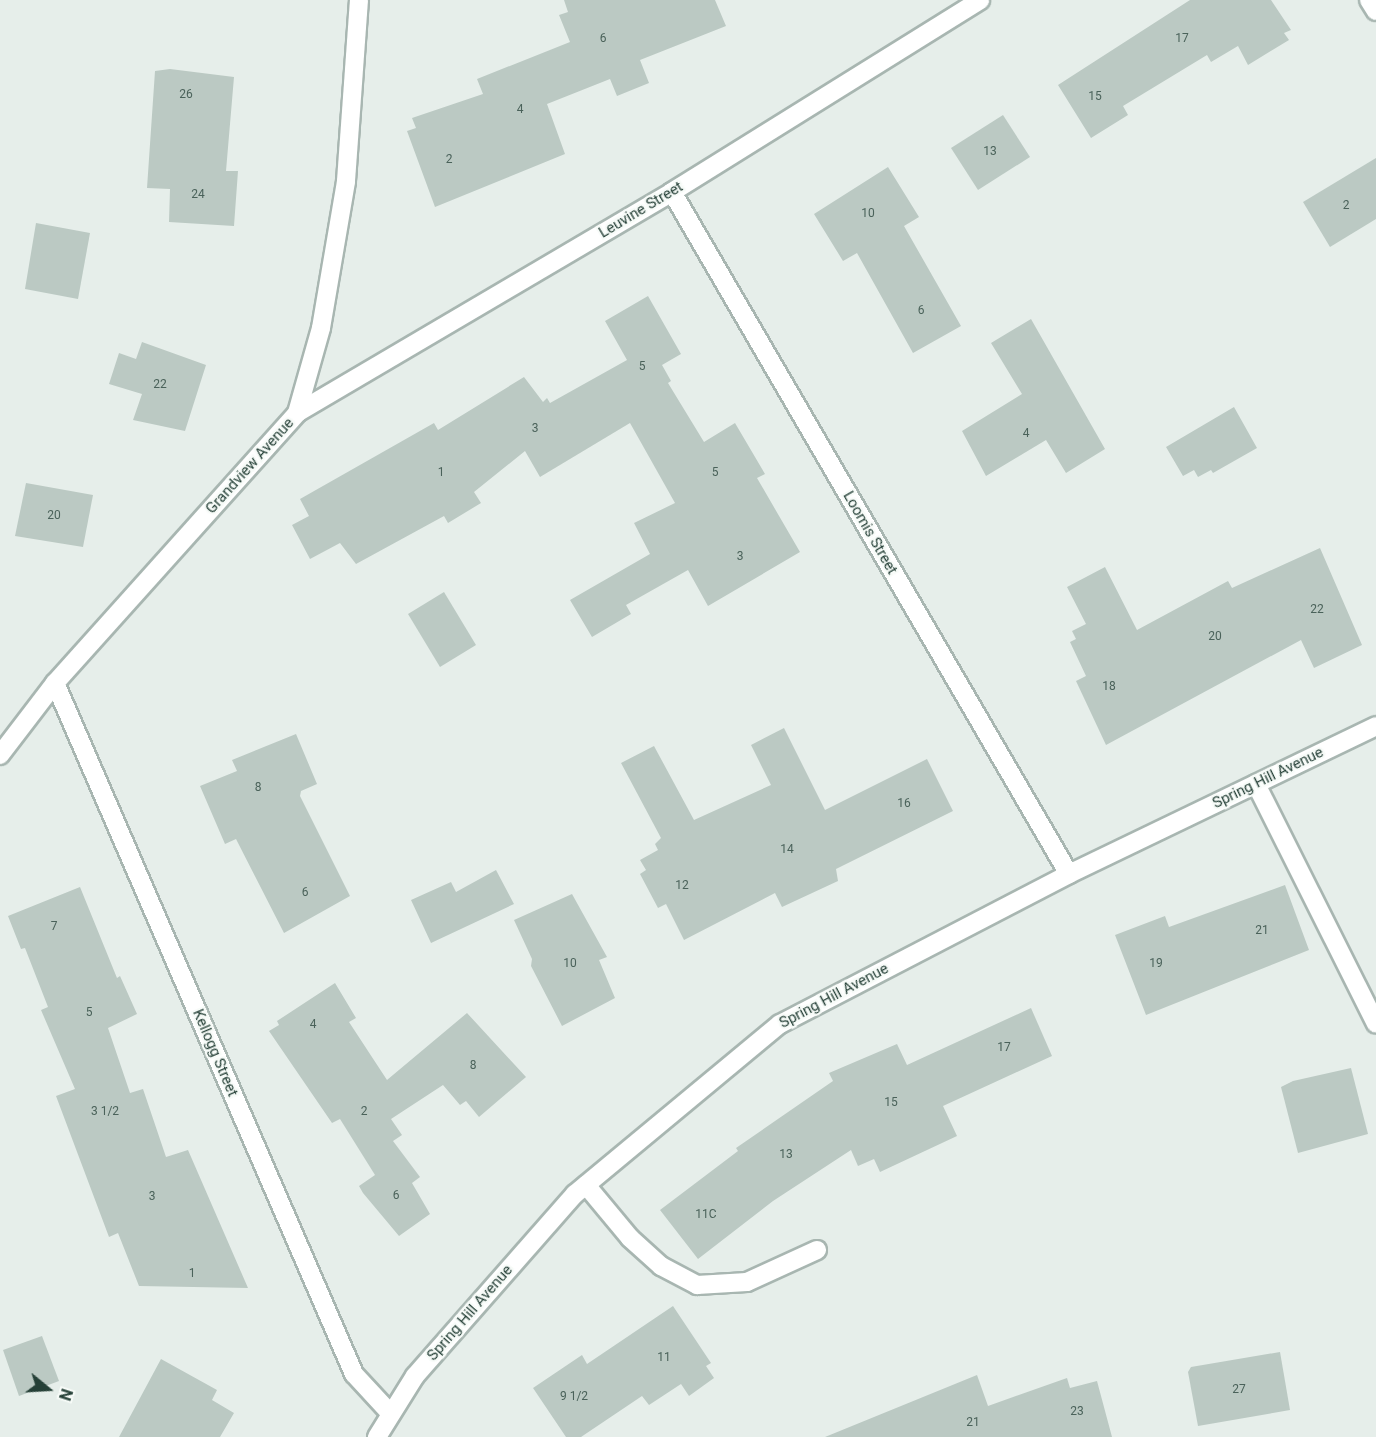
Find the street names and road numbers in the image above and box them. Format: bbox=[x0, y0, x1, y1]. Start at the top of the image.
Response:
street label: Leuvine Street bbox=[596, 178, 686, 242]
street label: Grandview Avenue bbox=[202, 414, 298, 518]
street label: Loomis Street bbox=[839, 488, 901, 578]
street label: Spring Hill Avenue bbox=[1210, 743, 1326, 813]
street label: Spring Hill Avenue bbox=[776, 960, 892, 1032]
street label: Kellogg Street bbox=[189, 1007, 241, 1099]
street label: Spring Hill Avenue bbox=[424, 1261, 516, 1365]

